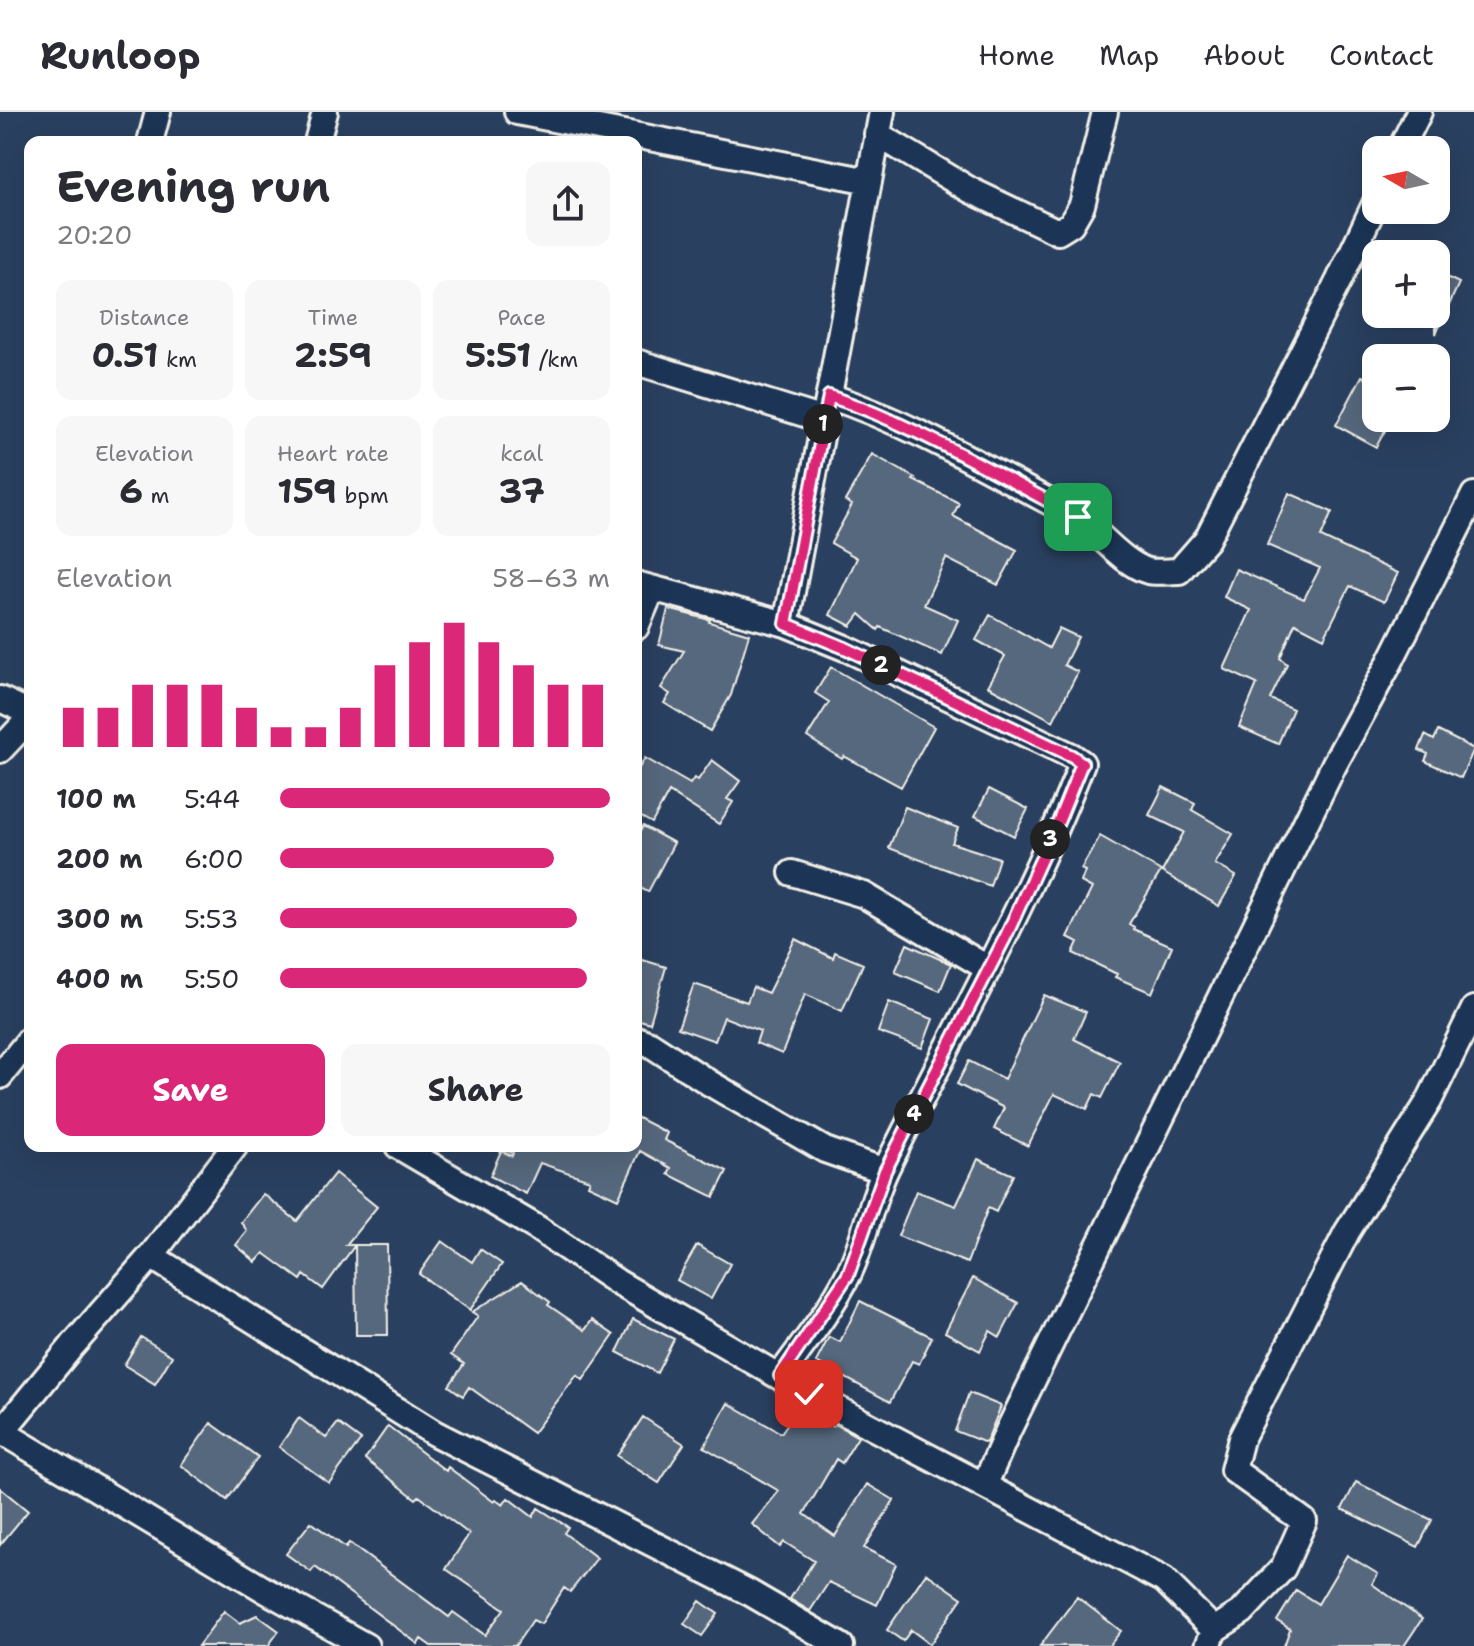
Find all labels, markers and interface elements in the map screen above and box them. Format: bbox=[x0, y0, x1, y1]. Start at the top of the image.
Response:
text: Runloop bbox=[40, 30, 201, 81]
text: Home bbox=[978, 36, 1055, 74]
text: Map bbox=[1099, 36, 1159, 74]
text: About bbox=[1203, 36, 1285, 74]
text: Contact bbox=[1329, 36, 1434, 74]
north arrow bbox=[1362, 136, 1450, 224]
map controls bbox=[1362, 136, 1450, 432]
text: Evening run bbox=[56, 157, 330, 216]
button: share bbox=[526, 162, 610, 246]
text: 20:20 bbox=[56, 217, 132, 252]
button: + bbox=[1362, 240, 1450, 328]
text: Distance bbox=[99, 303, 189, 332]
text: Time bbox=[308, 303, 358, 332]
text: Pace bbox=[497, 303, 546, 332]
text: 0.51 bbox=[92, 332, 158, 378]
text: 2:59 bbox=[294, 332, 372, 378]
text: 5:51 bbox=[465, 332, 531, 378]
button: − bbox=[1362, 344, 1450, 432]
text: km bbox=[158, 345, 197, 374]
text: /km bbox=[531, 345, 578, 374]
pin: 1 bbox=[803, 404, 843, 444]
text: 1 bbox=[818, 409, 828, 438]
text: Elevation bbox=[95, 439, 194, 468]
text: Heart rate bbox=[277, 439, 389, 468]
text: kcal bbox=[500, 439, 543, 468]
text: 6 bbox=[119, 468, 143, 514]
text: 159 bbox=[277, 468, 337, 514]
text: 37 bbox=[499, 468, 545, 514]
text: m bbox=[143, 481, 169, 510]
text: bpm bbox=[337, 481, 389, 510]
pin bbox=[1044, 483, 1112, 551]
icon: arrive bbox=[1056, 495, 1100, 539]
text: Elevation bbox=[56, 560, 172, 595]
text: 58–63 m bbox=[492, 560, 610, 595]
pin: 2 bbox=[861, 645, 901, 685]
text: 2 bbox=[873, 650, 889, 679]
text: 100 m bbox=[56, 781, 136, 816]
text: 5:44 bbox=[184, 781, 240, 816]
pin: 3 bbox=[1030, 819, 1070, 859]
text: 3 bbox=[1042, 824, 1058, 853]
text: 200 m bbox=[56, 841, 143, 876]
text: 6:00 bbox=[184, 841, 244, 876]
text: 300 m bbox=[56, 901, 143, 936]
text: 5:53 bbox=[184, 901, 238, 936]
text: 400 m bbox=[56, 961, 143, 996]
text: 5:50 bbox=[184, 961, 239, 996]
button: Save bbox=[56, 1044, 325, 1136]
button: Share bbox=[341, 1044, 610, 1136]
pin: 4 bbox=[894, 1094, 934, 1134]
text: 4 bbox=[906, 1099, 922, 1128]
pin bbox=[775, 1360, 843, 1428]
icon: check bbox=[787, 1372, 831, 1416]

